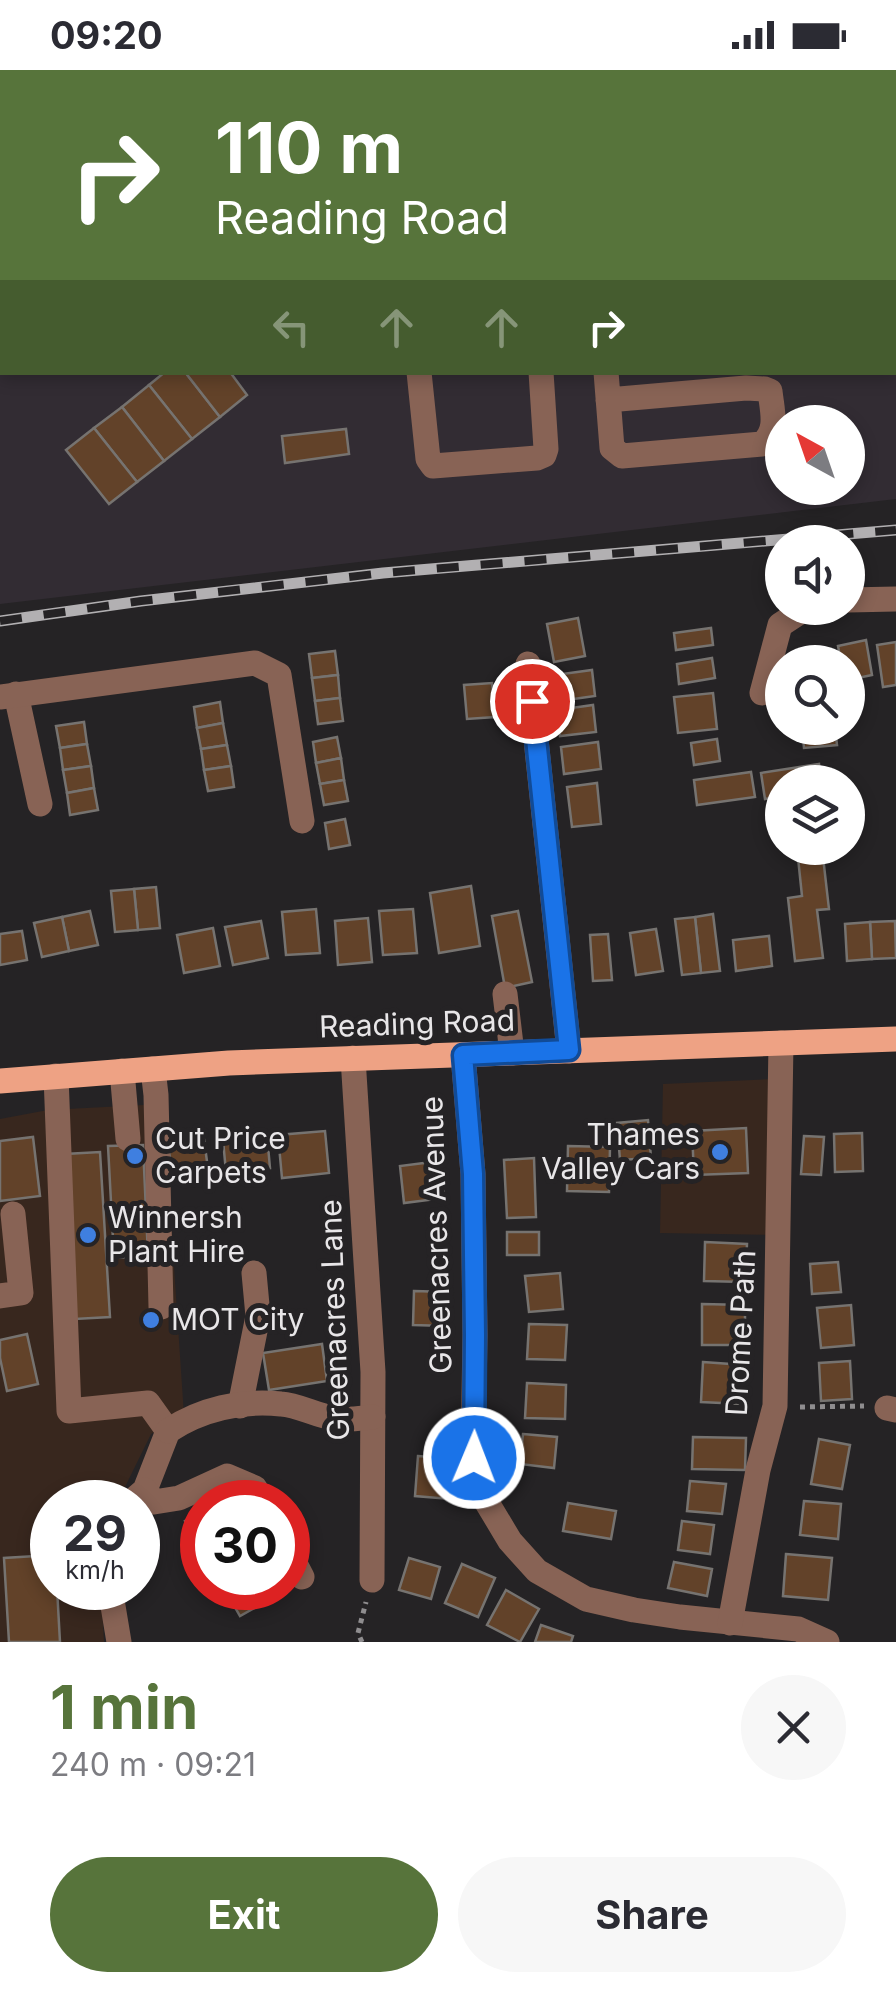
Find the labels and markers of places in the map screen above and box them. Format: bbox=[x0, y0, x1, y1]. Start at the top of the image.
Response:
pin bbox=[490, 659, 575, 744]
place label: Thames Valley Cars bbox=[541, 1116, 700, 1186]
place label: Cut Price Carpets bbox=[155, 1120, 286, 1190]
marker: Thames Valley Cars bbox=[709, 1141, 731, 1163]
marker: Cut Price Carpets bbox=[124, 1145, 146, 1167]
place label: Winnersh Plant Hire bbox=[108, 1199, 245, 1269]
marker: Winnersh Plant Hire bbox=[77, 1224, 99, 1246]
place label: MOT City bbox=[171, 1301, 305, 1337]
marker: MOT City bbox=[140, 1309, 162, 1331]

